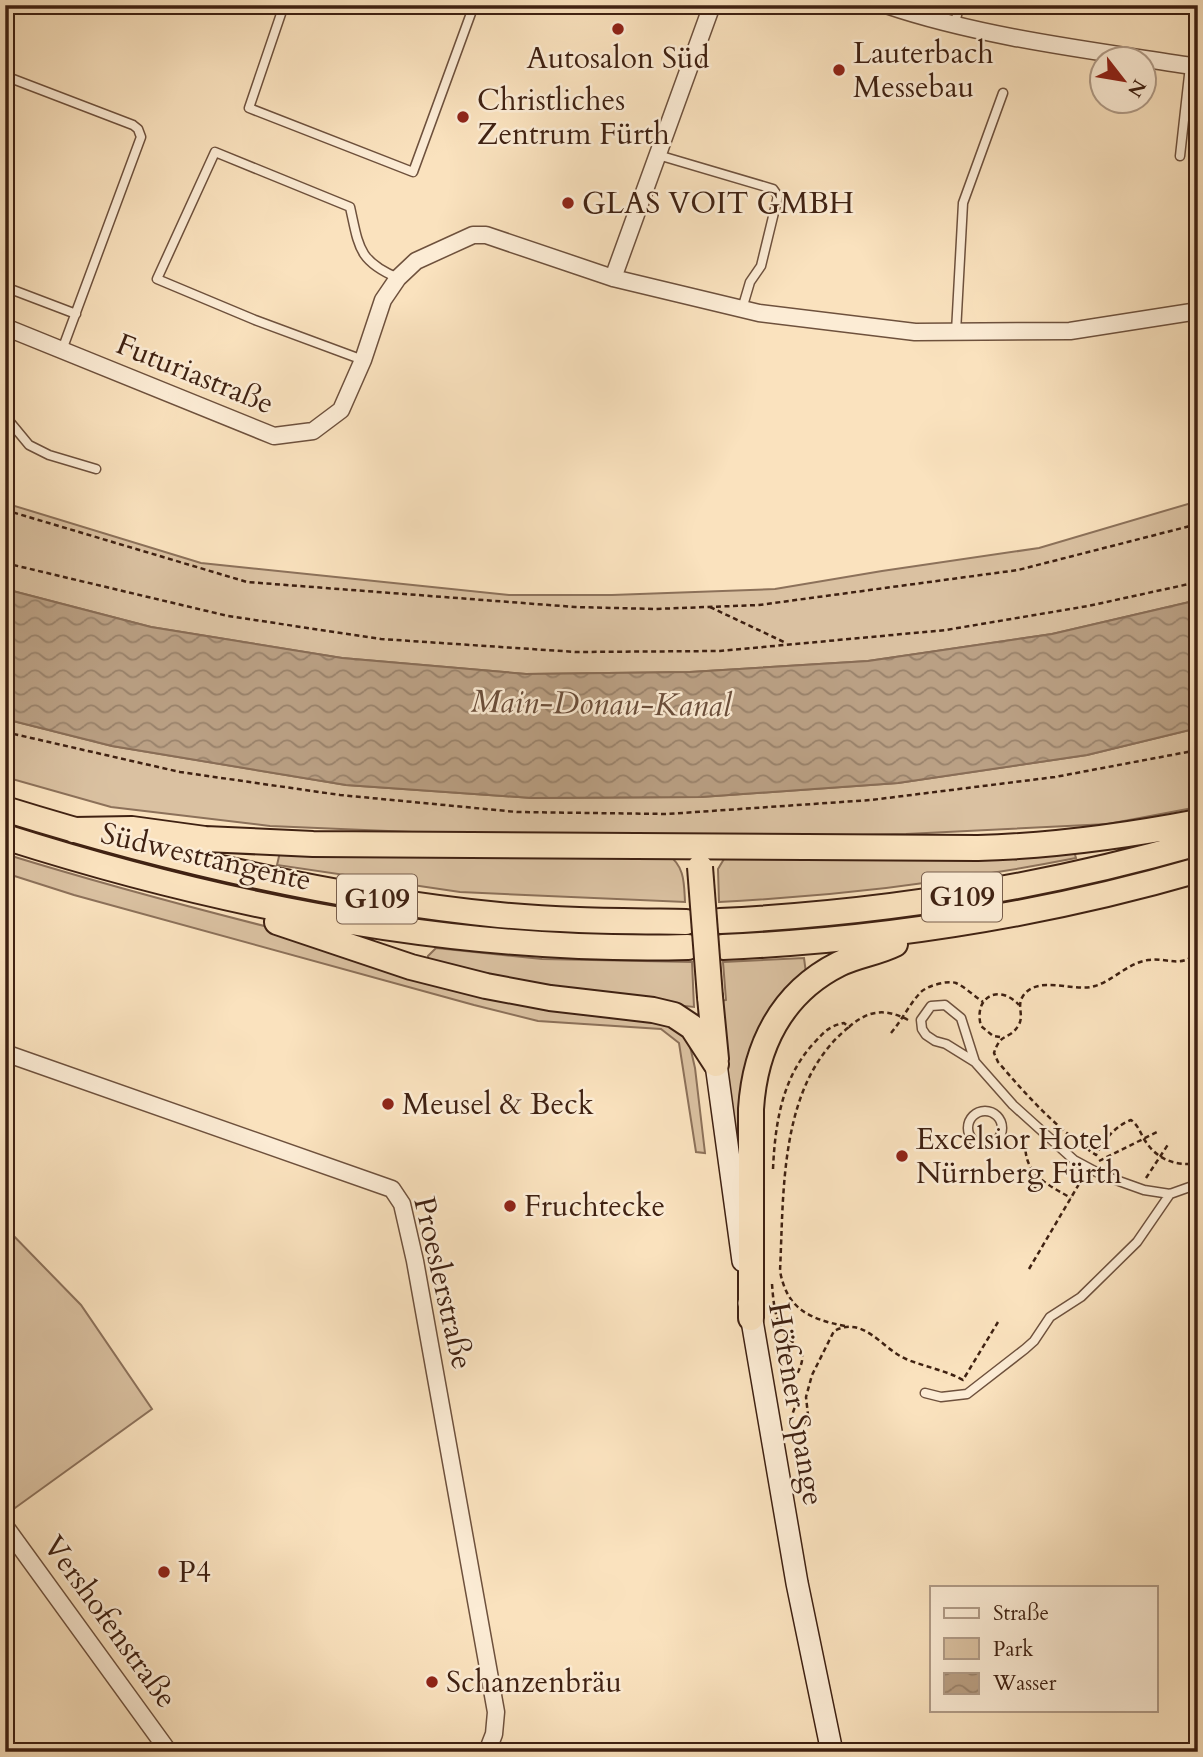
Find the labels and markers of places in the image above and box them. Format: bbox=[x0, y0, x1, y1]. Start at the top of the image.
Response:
marker: Autosalon Süd bbox=[610, 21, 626, 37]
place label: Lauterbach Messebau bbox=[853, 33, 994, 108]
place label: Autosalon Süd bbox=[527, 38, 709, 79]
marker: Lauterbach Messebau bbox=[831, 62, 847, 78]
place label: Christliches Zentrum Fürth bbox=[477, 80, 670, 155]
marker: Christliches Zentrum Fürth bbox=[455, 109, 471, 125]
place label: GLAS VOIT GMBH bbox=[582, 183, 854, 224]
marker: GLAS VOIT GMBH bbox=[560, 195, 576, 211]
place label: Meusel & Beck bbox=[402, 1084, 594, 1125]
marker: Meusel & Beck bbox=[380, 1096, 396, 1112]
place label: Excelsior Hotel Nürnberg Fürth bbox=[916, 1119, 1123, 1194]
marker: Excelsior Hotel Nürnberg Fürth bbox=[894, 1148, 910, 1164]
place label: Fruchtecke bbox=[524, 1186, 665, 1227]
marker: Fruchtecke bbox=[502, 1198, 518, 1214]
place label: P4 bbox=[178, 1552, 211, 1593]
marker: P4 bbox=[156, 1564, 172, 1580]
place label: Schanzenbräu bbox=[446, 1662, 622, 1703]
marker: Schanzenbräu bbox=[424, 1674, 440, 1690]

